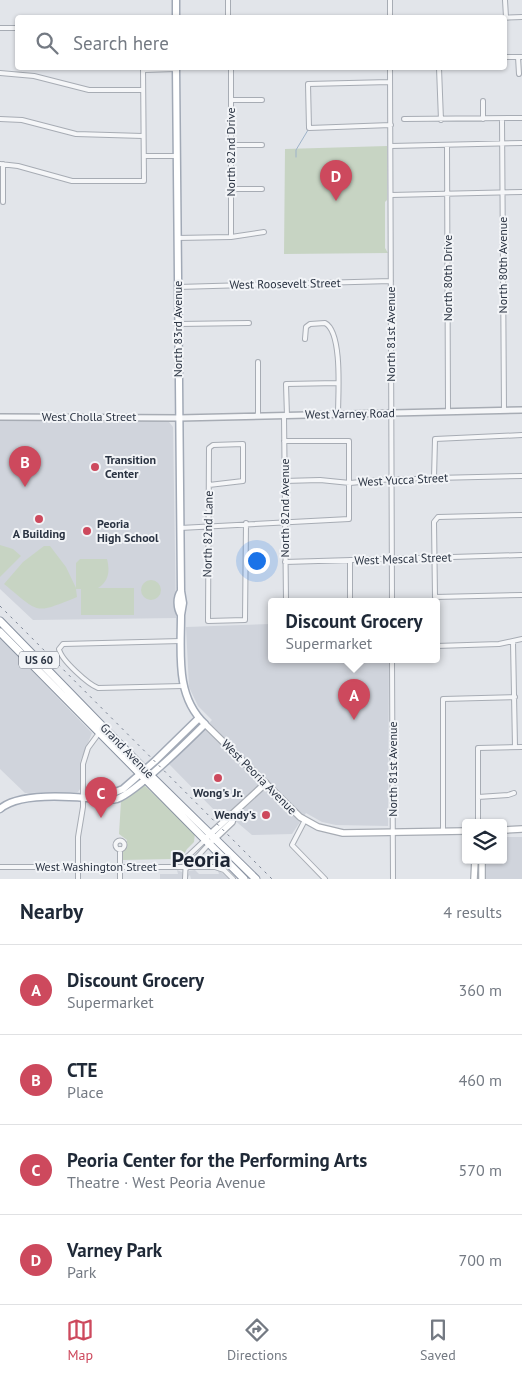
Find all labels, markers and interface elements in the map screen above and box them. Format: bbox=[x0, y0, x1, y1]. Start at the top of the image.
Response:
search box bbox=[15, 15, 507, 70]
icon: search bbox=[33, 29, 61, 57]
text: Search here bbox=[73, 31, 169, 55]
street label: North 82nd Drive bbox=[223, 108, 238, 196]
pin: D bbox=[320, 160, 352, 201]
street label: North 80th Avenue bbox=[495, 217, 510, 313]
street label: North 80th Drive bbox=[440, 235, 455, 321]
street label: West Roosevelt Street bbox=[229, 275, 341, 292]
street label: North 83rd Avenue bbox=[170, 281, 185, 377]
street label: North 81st Avenue bbox=[383, 286, 398, 382]
street label: West Varney Road bbox=[305, 405, 395, 422]
street label: West Cholla Street bbox=[42, 409, 136, 424]
pin: B bbox=[9, 446, 41, 487]
place label: Transition Center bbox=[105, 452, 156, 481]
street label: North 82nd Avenue bbox=[277, 458, 292, 558]
marker: Transition Center bbox=[89, 461, 101, 473]
street label: West Yucca Street bbox=[358, 470, 448, 489]
street label: North 82nd Lane bbox=[199, 491, 216, 577]
marker: A Building bbox=[33, 513, 45, 525]
place label: Peoria High School bbox=[97, 516, 159, 545]
marker: Peoria High School bbox=[81, 525, 93, 537]
place label: A Building bbox=[13, 526, 65, 541]
your location bbox=[244, 548, 270, 574]
street label: West Mescal Street bbox=[354, 549, 452, 568]
popup bbox=[268, 598, 440, 663]
text: Discount Grocery bbox=[285, 609, 423, 633]
text: Supermarket bbox=[285, 633, 372, 653]
road number: US 60 bbox=[19, 652, 59, 668]
pin: A bbox=[338, 679, 370, 720]
street label: Grand Avenue bbox=[97, 720, 157, 781]
street label: North 81st Avenue bbox=[385, 721, 400, 817]
street label: West Peoria Avenue bbox=[219, 736, 300, 817]
marker: Wong's Jr. bbox=[212, 772, 224, 784]
pin: C bbox=[85, 777, 117, 818]
place label: Wong's Jr. bbox=[193, 785, 243, 800]
place label: Wendy's bbox=[214, 807, 256, 822]
marker: Wendy's bbox=[260, 809, 272, 821]
map controls bbox=[462, 819, 507, 864]
button: layers bbox=[462, 819, 507, 864]
district label: Peoria bbox=[171, 845, 231, 873]
street label: West Washington Street bbox=[35, 859, 157, 874]
text: Nearby bbox=[20, 898, 83, 925]
text: 4 results bbox=[443, 902, 502, 922]
text: Discount Grocery bbox=[67, 968, 204, 992]
text: A bbox=[31, 980, 41, 1000]
text: 360 m bbox=[459, 980, 502, 1000]
text: Supermarket bbox=[67, 992, 154, 1012]
text: CTE bbox=[67, 1058, 98, 1082]
text: B bbox=[31, 1070, 41, 1090]
text: 460 m bbox=[459, 1070, 502, 1090]
text: Place bbox=[67, 1082, 104, 1102]
text: Peoria Center for the Performing Arts bbox=[67, 1148, 367, 1172]
text: C bbox=[32, 1160, 40, 1180]
text: 570 m bbox=[459, 1160, 502, 1180]
text: Theatre · West Peoria Avenue bbox=[67, 1172, 266, 1192]
text: Varney Park bbox=[67, 1238, 162, 1262]
text: D bbox=[31, 1250, 41, 1270]
text: 700 m bbox=[459, 1250, 502, 1270]
text: Park bbox=[67, 1262, 96, 1282]
tab: Map bbox=[66, 1316, 94, 1364]
tab: Directions bbox=[227, 1316, 287, 1364]
tab: Saved bbox=[420, 1316, 456, 1364]

